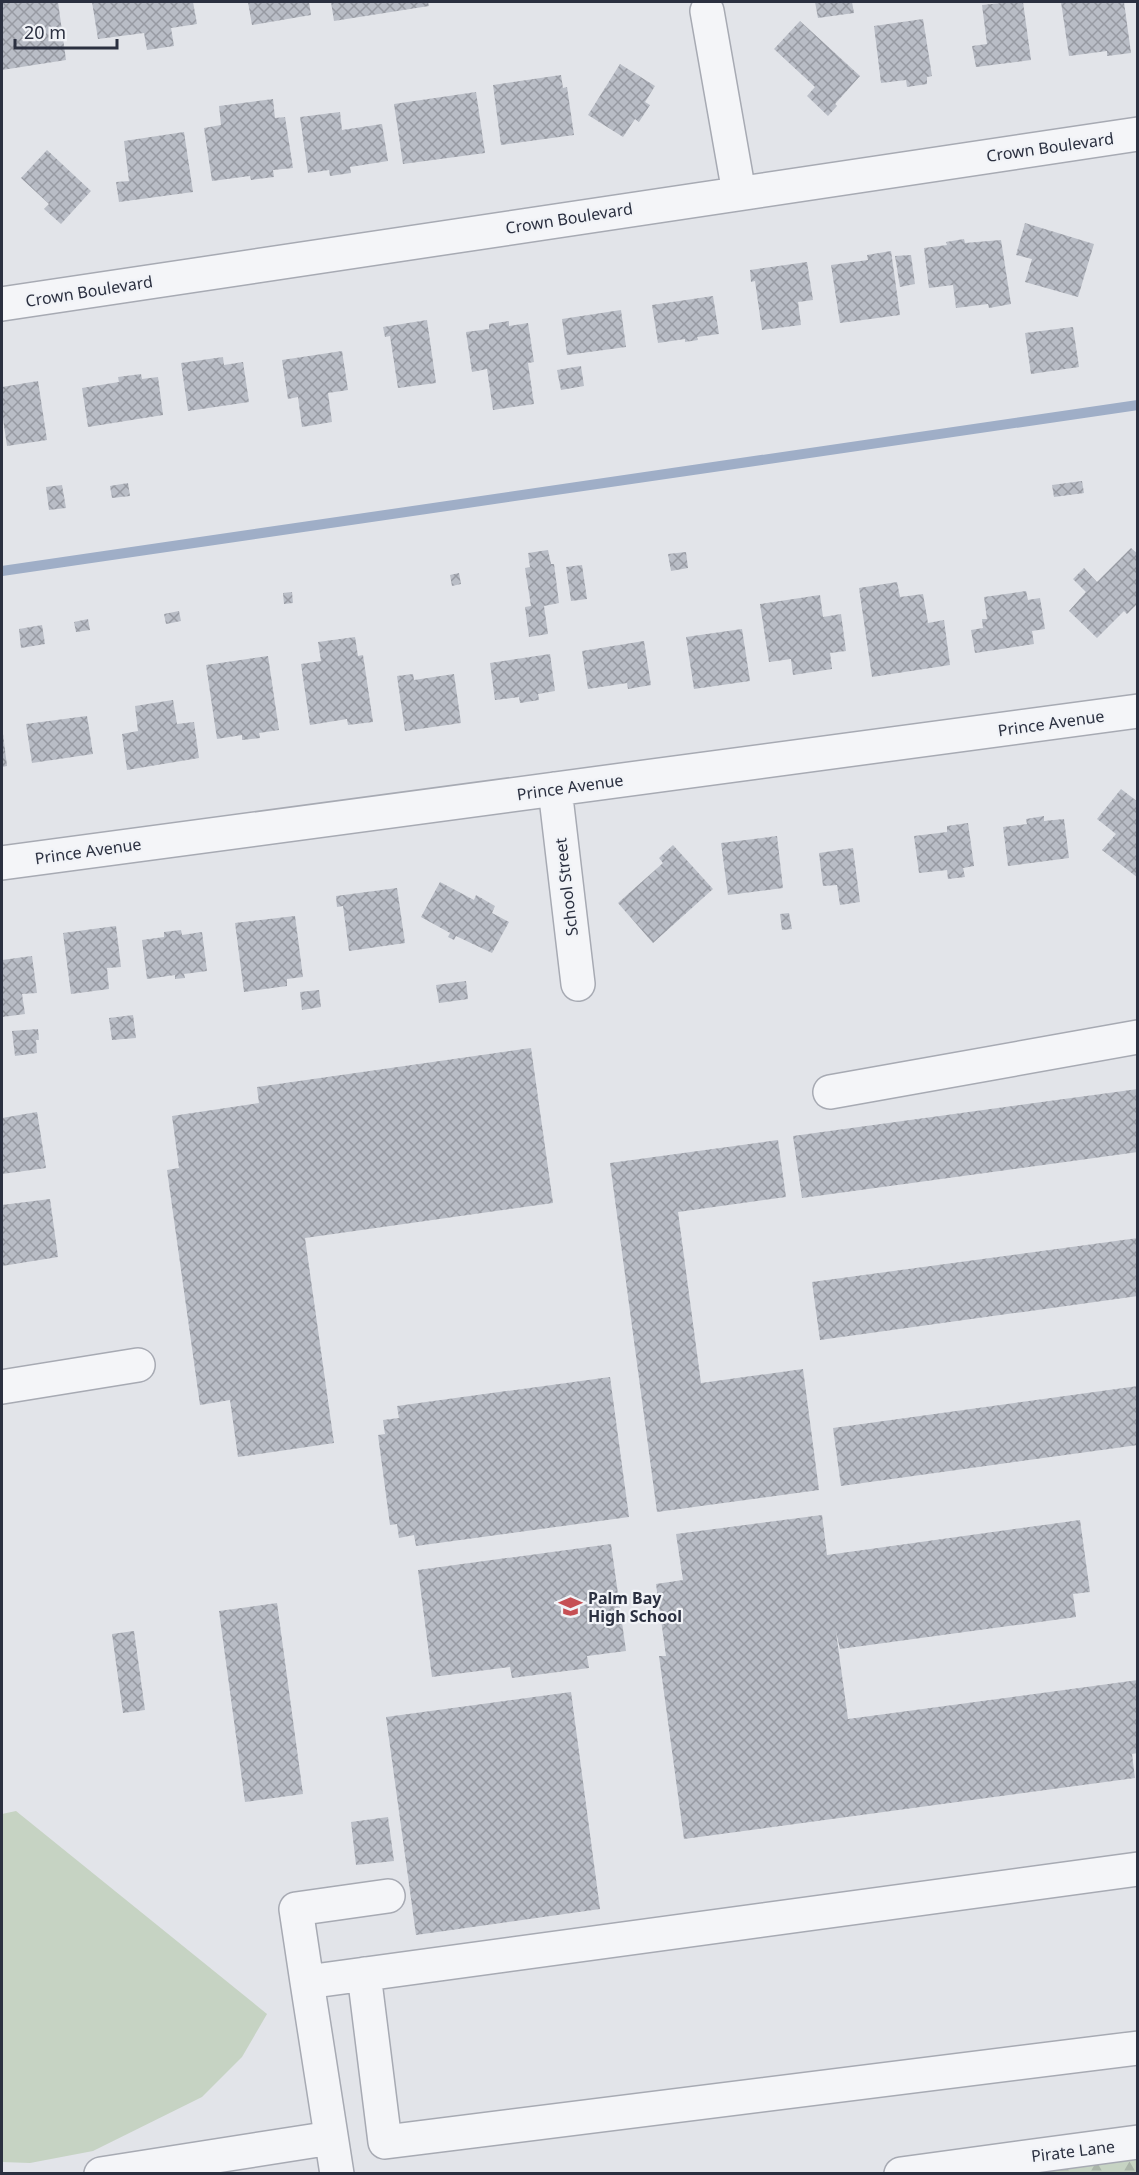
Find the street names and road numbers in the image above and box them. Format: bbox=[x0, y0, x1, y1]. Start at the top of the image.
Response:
street label: Crown Boulevard bbox=[985, 127, 1115, 167]
street label: Crown Boulevard bbox=[504, 197, 634, 239]
street label: Crown Boulevard bbox=[24, 270, 154, 312]
street label: Prince Avenue bbox=[996, 705, 1106, 741]
street label: Prince Avenue bbox=[515, 769, 625, 805]
street label: Prince Avenue bbox=[33, 833, 143, 869]
street label: School Street bbox=[549, 836, 583, 937]
street label: Pirate Lane bbox=[1030, 2135, 1116, 2167]

